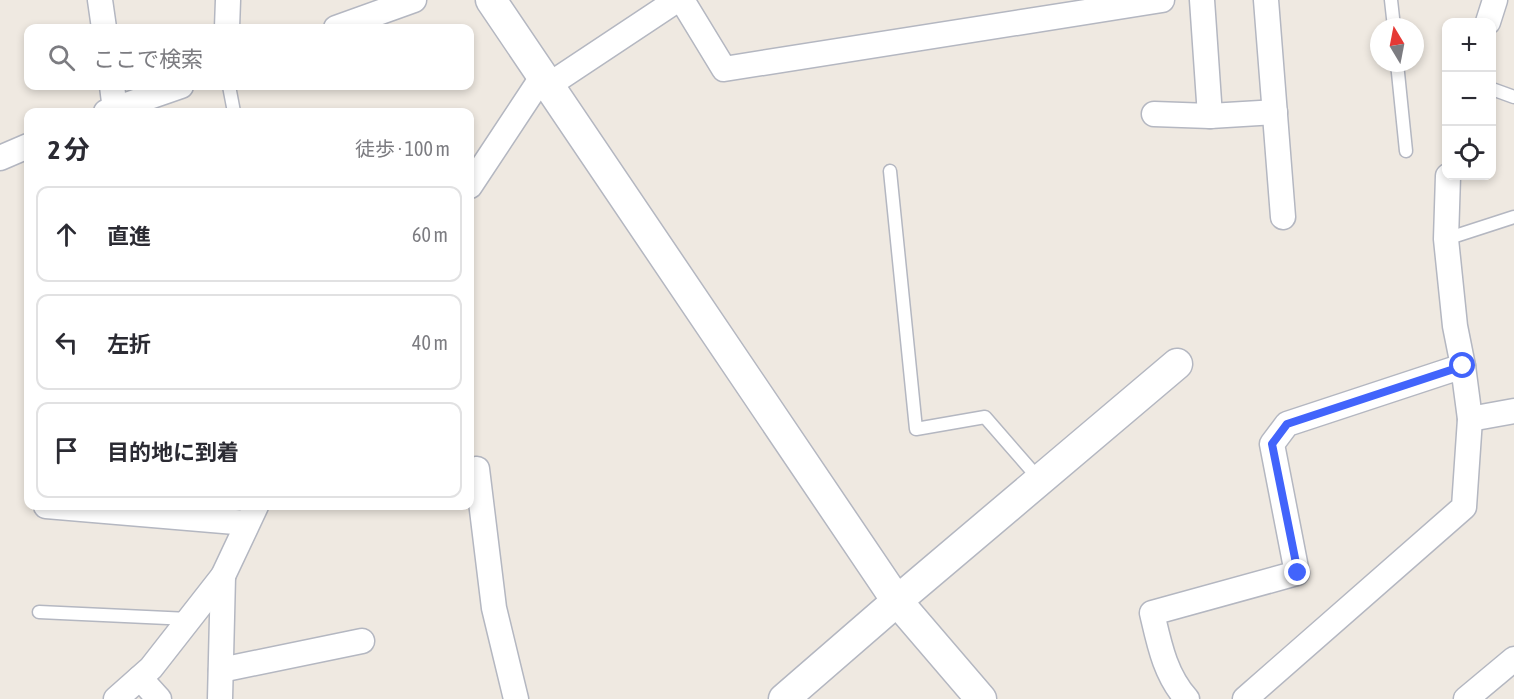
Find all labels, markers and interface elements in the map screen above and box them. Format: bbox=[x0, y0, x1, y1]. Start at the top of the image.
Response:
north arrow bbox=[1370, 18, 1424, 72]
map controls bbox=[1442, 18, 1496, 180]
button: + bbox=[1442, 18, 1496, 72]
search box bbox=[24, 24, 474, 90]
icon: search bbox=[45, 41, 78, 74]
text: ここで検索 bbox=[93, 46, 203, 72]
button: − bbox=[1442, 72, 1496, 126]
button: locate bbox=[1442, 126, 1496, 180]
text: 2 分 bbox=[48, 135, 90, 165]
text: 徒歩 · 100 m bbox=[355, 137, 450, 160]
icon: ahead bbox=[50, 218, 83, 251]
text: 直進 bbox=[107, 223, 151, 249]
text: 60 m bbox=[412, 223, 448, 246]
icon: left bbox=[50, 326, 83, 359]
text: 左折 bbox=[107, 331, 151, 357]
text: 40 m bbox=[412, 331, 448, 354]
route start bbox=[1449, 352, 1475, 378]
icon: arrive bbox=[50, 434, 83, 467]
text: 目的地に到着 bbox=[107, 439, 239, 465]
route end bbox=[1284, 559, 1310, 585]

